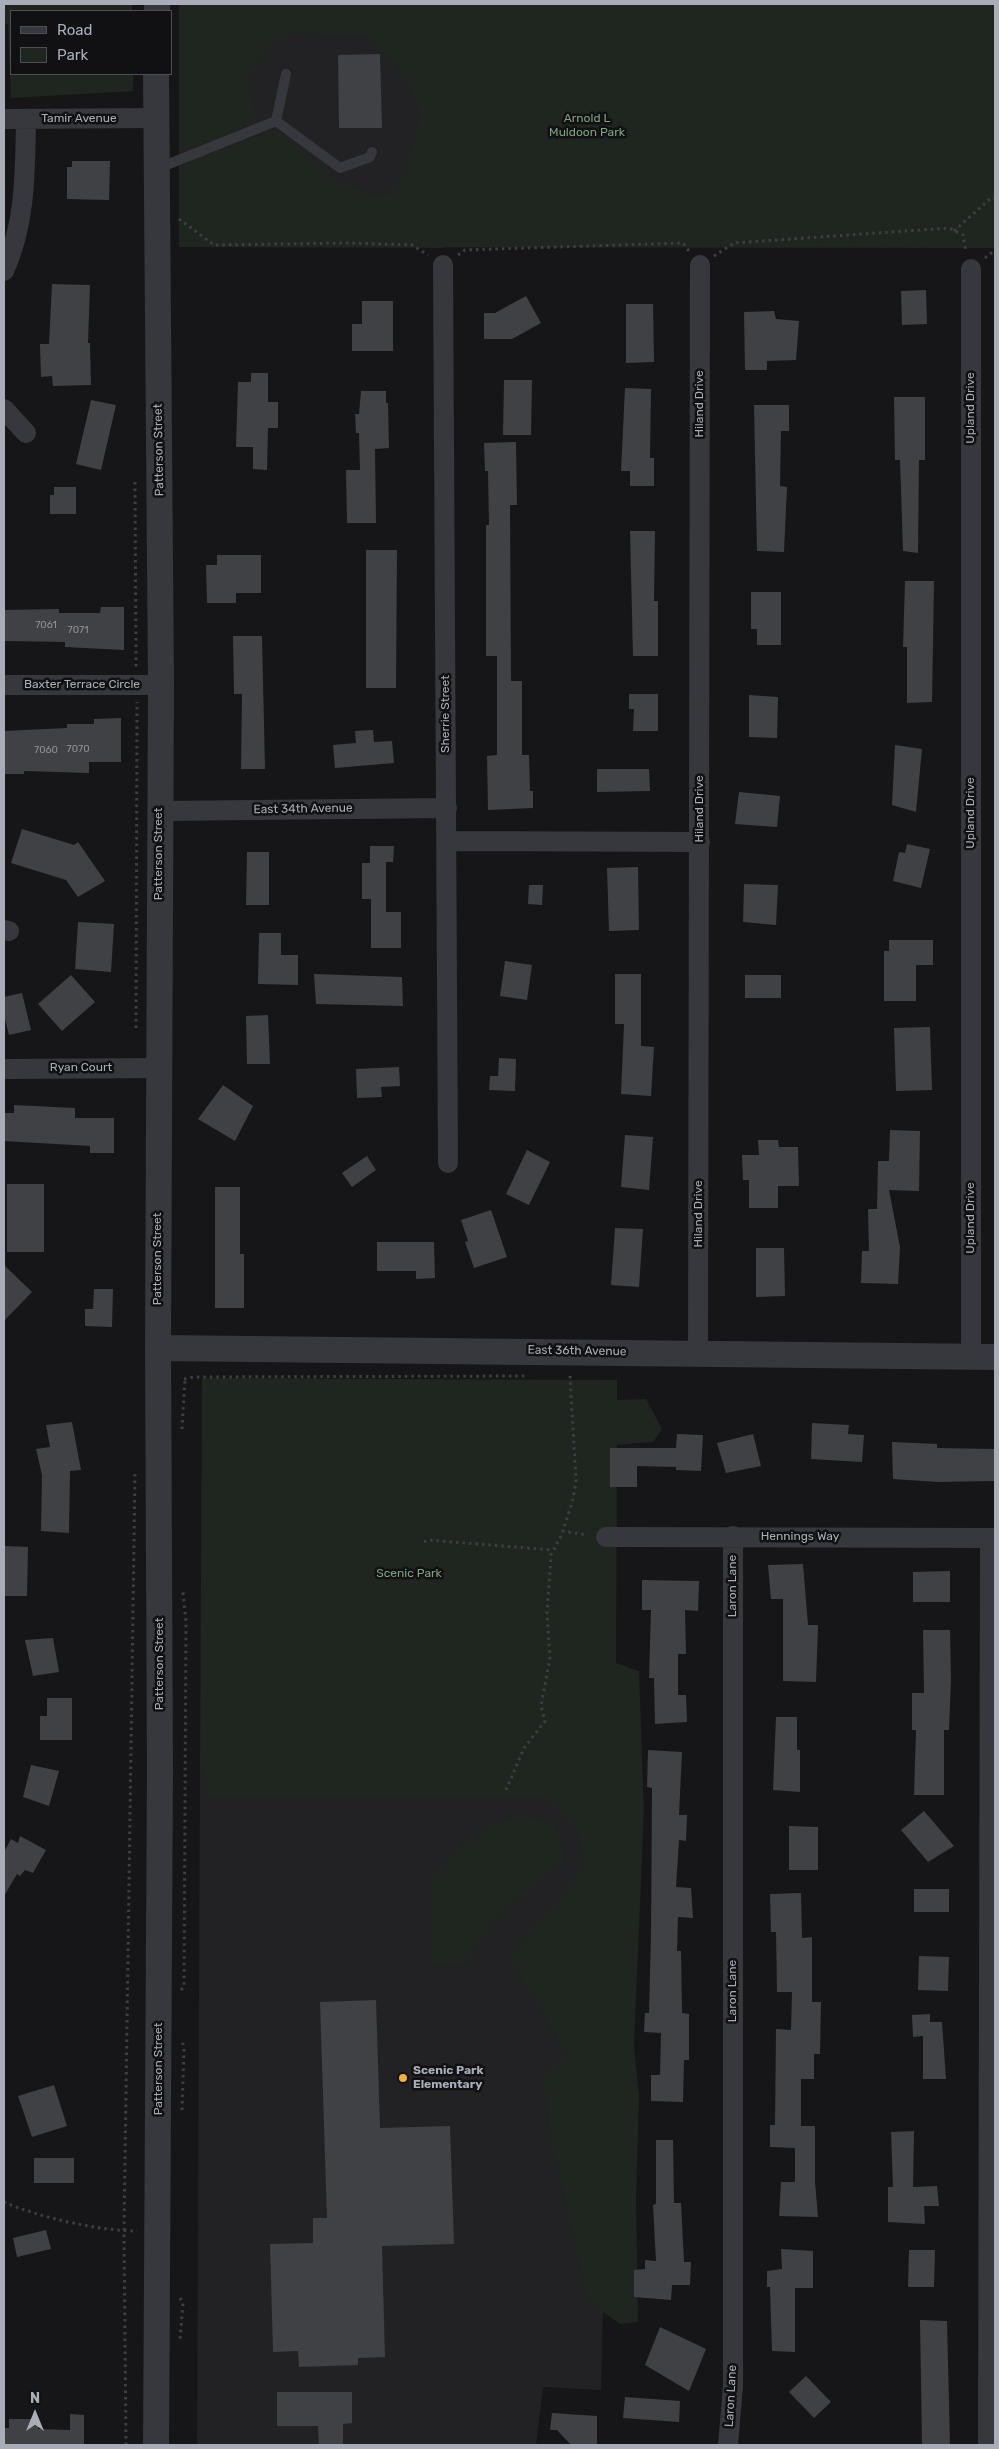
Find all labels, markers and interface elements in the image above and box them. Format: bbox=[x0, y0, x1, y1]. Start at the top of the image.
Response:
legend bbox=[10, 10, 172, 75]
text: Road bbox=[57, 21, 93, 39]
text: Park bbox=[57, 46, 88, 64]
street label: Tamir Avenue bbox=[41, 112, 117, 126]
park label: Arnold L Muldoon Park bbox=[549, 112, 625, 140]
street label: Hiland Drive bbox=[693, 370, 707, 438]
street label: Upland Drive bbox=[964, 372, 978, 444]
street label: Patterson Street bbox=[151, 404, 167, 496]
house number: 7061 bbox=[35, 619, 57, 631]
house number: 7071 bbox=[68, 624, 88, 636]
street label: Sherrie Street bbox=[439, 675, 453, 753]
street label: Baxter Terrace Circle bbox=[24, 678, 140, 692]
house number: 7070 bbox=[67, 743, 89, 755]
house number: 7060 bbox=[34, 744, 58, 756]
street label: Hiland Drive bbox=[693, 775, 707, 843]
street label: Upland Drive bbox=[964, 777, 978, 849]
street label: East 34th Avenue bbox=[253, 801, 353, 817]
street label: Patterson Street bbox=[152, 808, 166, 900]
street label: Ryan Court bbox=[50, 1061, 112, 1075]
street label: Hiland Drive bbox=[692, 1180, 706, 1248]
street label: Upland Drive bbox=[964, 1182, 978, 1254]
street label: Patterson Street bbox=[151, 1213, 165, 1305]
street label: East 36th Avenue bbox=[527, 1343, 627, 1359]
street label: Hennings Way bbox=[761, 1530, 839, 1544]
street label: Laron Lane bbox=[726, 1555, 740, 1617]
park label: Scenic Park bbox=[376, 1567, 442, 1581]
street label: Patterson Street bbox=[153, 1618, 167, 1710]
street label: Laron Lane bbox=[726, 1960, 740, 2022]
street label: Patterson Street bbox=[152, 2023, 166, 2115]
place label: Scenic Park Elementary bbox=[413, 2064, 483, 2092]
marker: Scenic Park Elementary bbox=[397, 2072, 409, 2084]
street label: Laron Lane bbox=[722, 2365, 740, 2427]
north arrow bbox=[10, 2389, 60, 2439]
text: N bbox=[30, 2390, 40, 2407]

